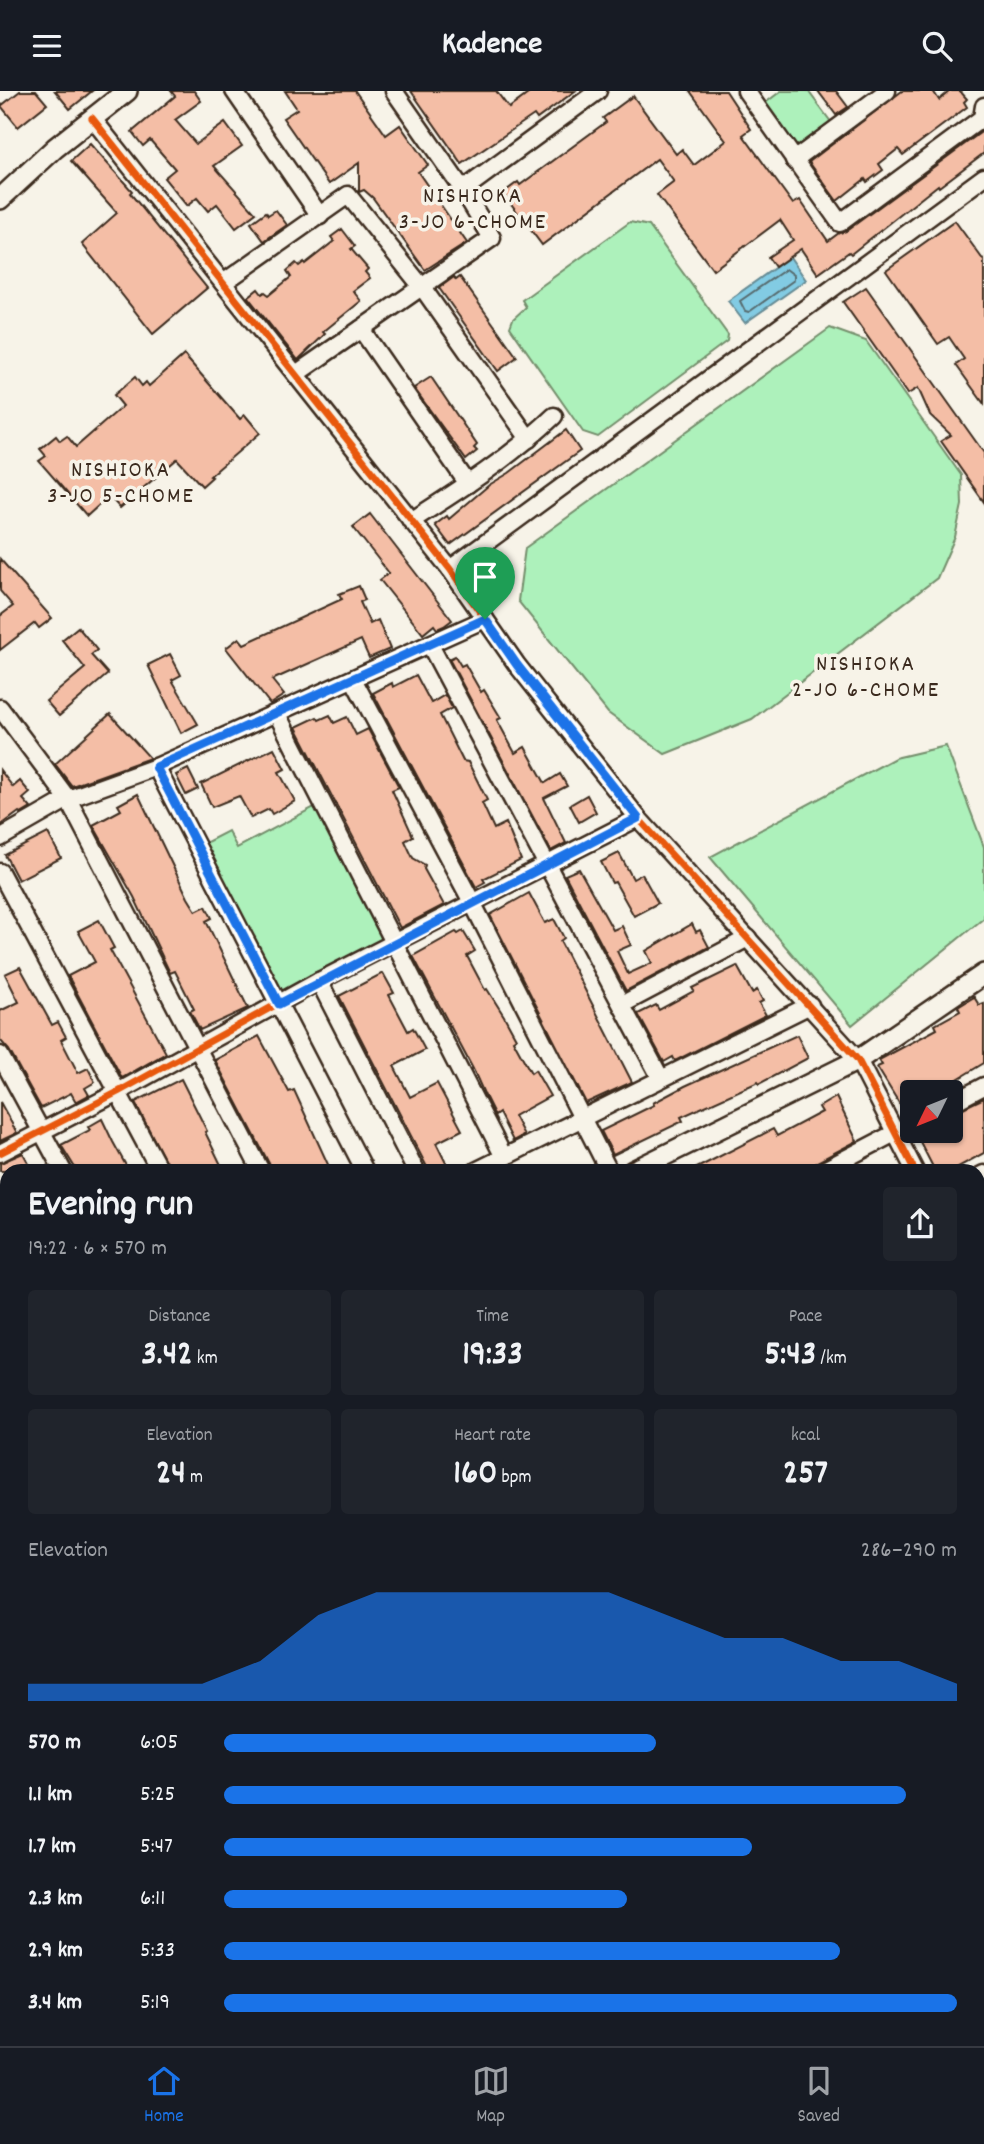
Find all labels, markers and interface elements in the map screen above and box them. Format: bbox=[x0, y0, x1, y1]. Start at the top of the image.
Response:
text: Kadence bbox=[442, 23, 542, 69]
icon: menu bbox=[28, 27, 66, 65]
icon: search bbox=[918, 27, 956, 65]
district label: NISHIOKA 3-JO 6-CHOME bbox=[399, 181, 547, 240]
district label: NISHIOKA 3-JO 5-CHOME bbox=[47, 455, 195, 514]
pin bbox=[455, 547, 515, 619]
icon: arrive bbox=[466, 558, 504, 596]
district label: NISHIOKA 2-JO 6-CHOME bbox=[792, 649, 940, 708]
north arrow bbox=[900, 1080, 962, 1143]
map controls bbox=[900, 1080, 963, 1143]
text: Evening run bbox=[28, 1179, 193, 1234]
button: share bbox=[883, 1187, 957, 1261]
text: 19:22 · 6 × 570 m bbox=[28, 1233, 167, 1266]
text: Distance bbox=[149, 1304, 210, 1331]
text: Time bbox=[476, 1304, 509, 1331]
text: Pace bbox=[789, 1304, 822, 1331]
text: 3.42 bbox=[141, 1331, 192, 1381]
text: 19:33 bbox=[462, 1331, 523, 1381]
text: 5:43 bbox=[764, 1331, 816, 1381]
text: km bbox=[192, 1346, 218, 1373]
text: /km bbox=[816, 1346, 847, 1373]
text: Elevation bbox=[146, 1423, 213, 1450]
text: Heart rate bbox=[454, 1423, 531, 1450]
text: kcal bbox=[791, 1423, 820, 1450]
text: 24 bbox=[156, 1450, 186, 1500]
text: 160 bbox=[453, 1450, 497, 1500]
text: 257 bbox=[783, 1450, 828, 1500]
text: m bbox=[186, 1465, 203, 1492]
text: bpm bbox=[497, 1465, 532, 1492]
text: Elevation bbox=[28, 1535, 108, 1568]
text: 286–290 m bbox=[861, 1535, 957, 1568]
text: 570 m bbox=[28, 1727, 81, 1760]
text: 6:05 bbox=[140, 1727, 178, 1760]
text: 1.1 km bbox=[28, 1779, 72, 1812]
text: 5:25 bbox=[140, 1779, 175, 1812]
text: 1.7 km bbox=[28, 1831, 76, 1864]
text: 5:47 bbox=[140, 1831, 173, 1864]
text: 2.3 km bbox=[28, 1883, 83, 1916]
text: 6:11 bbox=[140, 1883, 165, 1916]
text: 2.9 km bbox=[28, 1935, 83, 1968]
text: 5:33 bbox=[140, 1935, 175, 1968]
text: 3.4 km bbox=[28, 1987, 82, 2020]
text: 5:19 bbox=[140, 1987, 170, 2020]
tab: Home bbox=[144, 2062, 184, 2131]
tab: Map bbox=[472, 2062, 510, 2131]
tab: Saved bbox=[798, 2062, 840, 2131]

